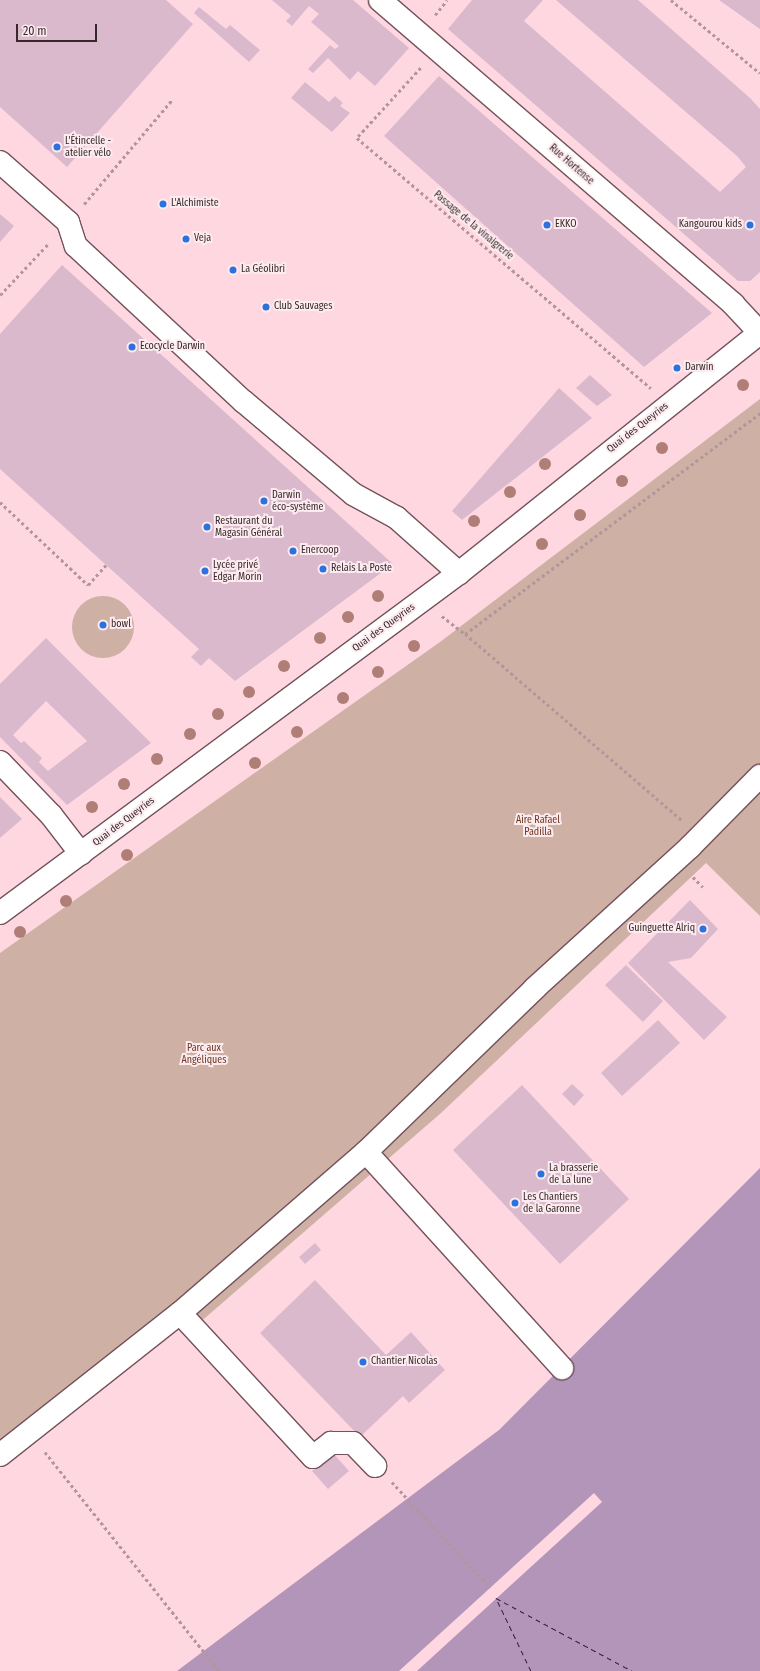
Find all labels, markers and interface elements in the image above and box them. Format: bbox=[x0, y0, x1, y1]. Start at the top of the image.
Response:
scale bar bbox=[18, 16, 99, 42]
text: 20 m bbox=[23, 24, 47, 38]
place label: L'Étincelle - atelier vélo bbox=[65, 135, 111, 158]
marker: L'Étincelle - atelier vélo bbox=[52, 142, 62, 152]
street label: Rue Hortense bbox=[546, 142, 596, 188]
street label: Passage de la vinaigrerie bbox=[431, 189, 515, 263]
place label: L'Alchimiste bbox=[171, 198, 219, 210]
marker: L'Alchimiste bbox=[158, 199, 168, 209]
place label: EKKO bbox=[555, 219, 576, 231]
place label: Kangourou kids bbox=[679, 219, 742, 231]
marker: EKKO bbox=[542, 220, 552, 230]
marker: Kangourou kids bbox=[745, 220, 755, 230]
place label: Veja bbox=[194, 233, 211, 245]
marker: Veja bbox=[181, 234, 191, 244]
place label: La Géolibri bbox=[241, 264, 285, 276]
marker: La Géolibri bbox=[228, 265, 238, 275]
place label: Club Sauvages bbox=[274, 301, 332, 313]
marker: Club Sauvages bbox=[261, 302, 271, 312]
place label: Ecocycle Darwin bbox=[140, 341, 205, 353]
marker: Ecocycle Darwin bbox=[127, 342, 137, 352]
place label: Darwin bbox=[685, 362, 713, 374]
marker: Darwin bbox=[672, 363, 682, 373]
street label: Quai des Queyries bbox=[605, 400, 671, 456]
place label: Darwin éco-système bbox=[272, 489, 323, 512]
marker: Darwin éco-système bbox=[259, 496, 269, 506]
place label: Restaurant du Magasin Général bbox=[215, 515, 282, 538]
marker: Restaurant du Magasin Général bbox=[202, 522, 212, 532]
place label: Enercoop bbox=[301, 545, 339, 557]
marker: Enercoop bbox=[288, 546, 298, 556]
place label: Lycée privé Edgar Morin bbox=[213, 559, 262, 582]
place label: Relais La Poste bbox=[331, 563, 392, 575]
marker: Relais La Poste bbox=[318, 564, 328, 574]
marker: Lycée privé Edgar Morin bbox=[200, 566, 210, 576]
street label: Quai des Queyries bbox=[350, 601, 418, 655]
place label: bowl bbox=[111, 619, 131, 631]
marker: bowl bbox=[98, 620, 108, 630]
street label: Quai des Queyries bbox=[91, 795, 157, 849]
park label: Aire Rafael Padilla bbox=[516, 814, 560, 838]
place label: Guinguette Alriq bbox=[629, 923, 695, 935]
marker: Guinguette Alriq bbox=[698, 924, 708, 934]
park label: Parc aux Angéliques bbox=[182, 1042, 226, 1066]
place label: La brasserie de La lune bbox=[549, 1162, 598, 1186]
marker: La brasserie de La lune bbox=[536, 1169, 546, 1179]
place label: Les Chantiers de la Garonne bbox=[523, 1191, 580, 1214]
marker: Les Chantiers de la Garonne bbox=[510, 1198, 520, 1208]
place label: Chantier Nicolas bbox=[371, 1356, 438, 1368]
marker: Chantier Nicolas bbox=[358, 1357, 368, 1367]

